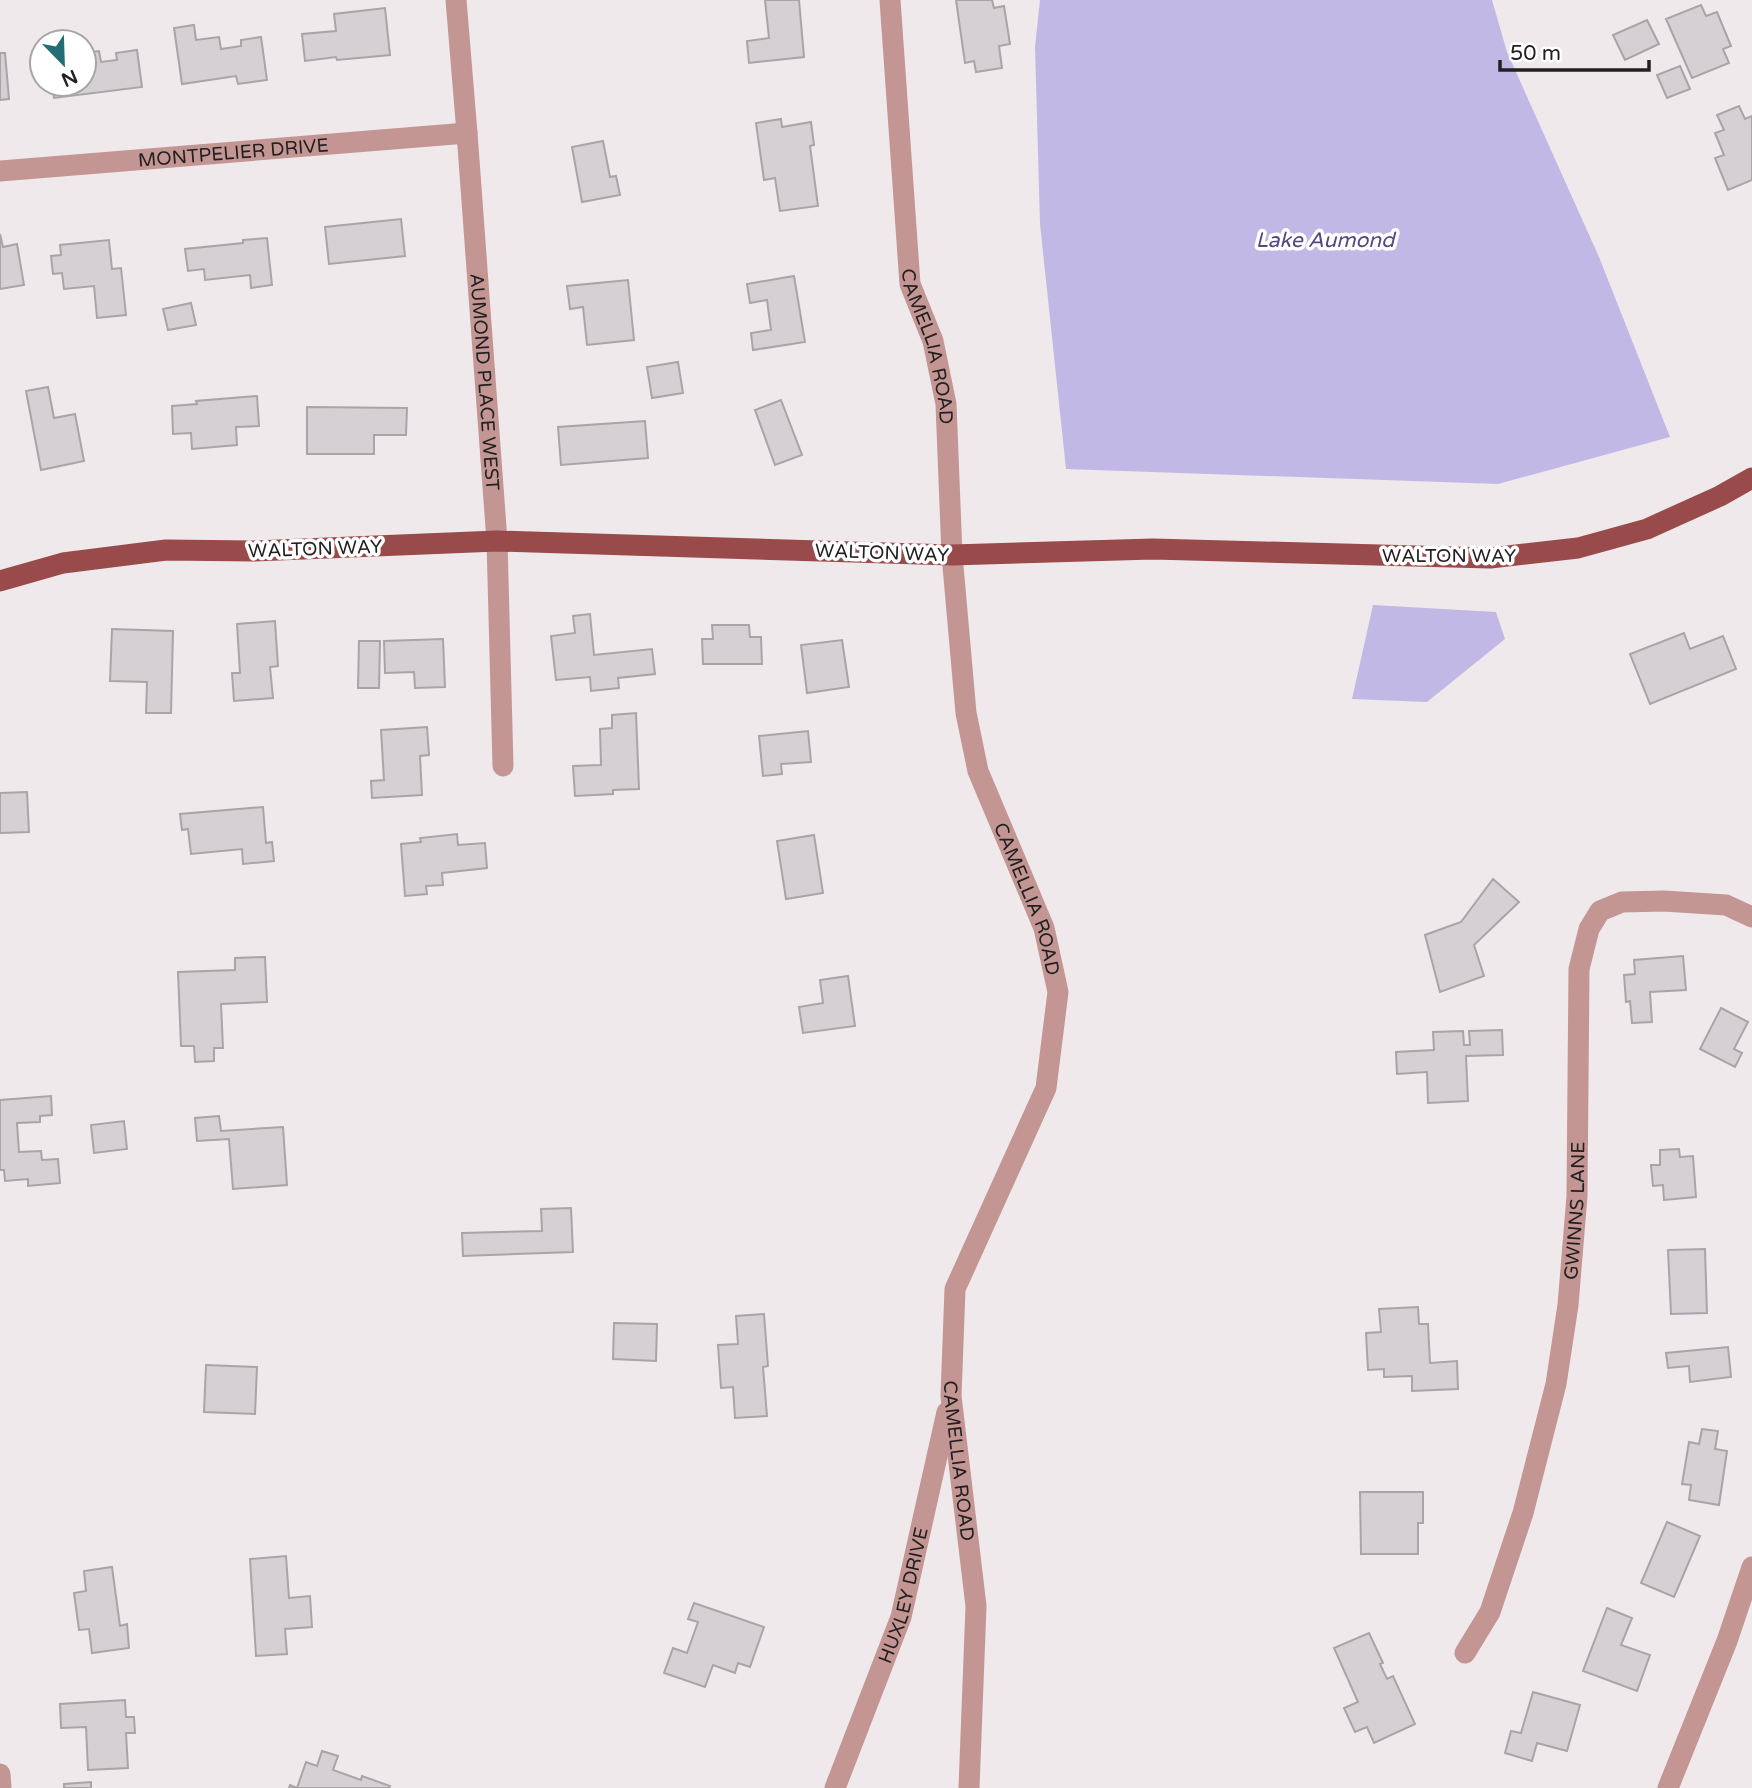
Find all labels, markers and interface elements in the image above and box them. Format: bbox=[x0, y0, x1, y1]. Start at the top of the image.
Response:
north arrow bbox=[28, 28, 98, 98]
scale bar bbox=[1500, 28, 1649, 72]
text: 50 m bbox=[1510, 41, 1561, 66]
text: N bbox=[58, 65, 81, 91]
street label: MONTPELIER DRIVE bbox=[137, 134, 329, 172]
water label: Lake Aumond bbox=[1256, 228, 1397, 253]
street label: CAMELLIA ROAD bbox=[897, 268, 957, 425]
street label: AUMOND PLACE WEST bbox=[465, 272, 503, 492]
street label: WALTON WAY bbox=[248, 536, 382, 562]
street label: WALTON WAY bbox=[815, 540, 949, 566]
street label: WALTON WAY bbox=[1382, 545, 1516, 567]
street label: CAMELLIA ROAD bbox=[989, 819, 1064, 977]
street label: GWINNS LANE bbox=[1560, 1142, 1589, 1281]
street label: CAMELLIA ROAD bbox=[939, 1380, 978, 1542]
street label: HUXLEY DRIVE bbox=[874, 1525, 933, 1666]

